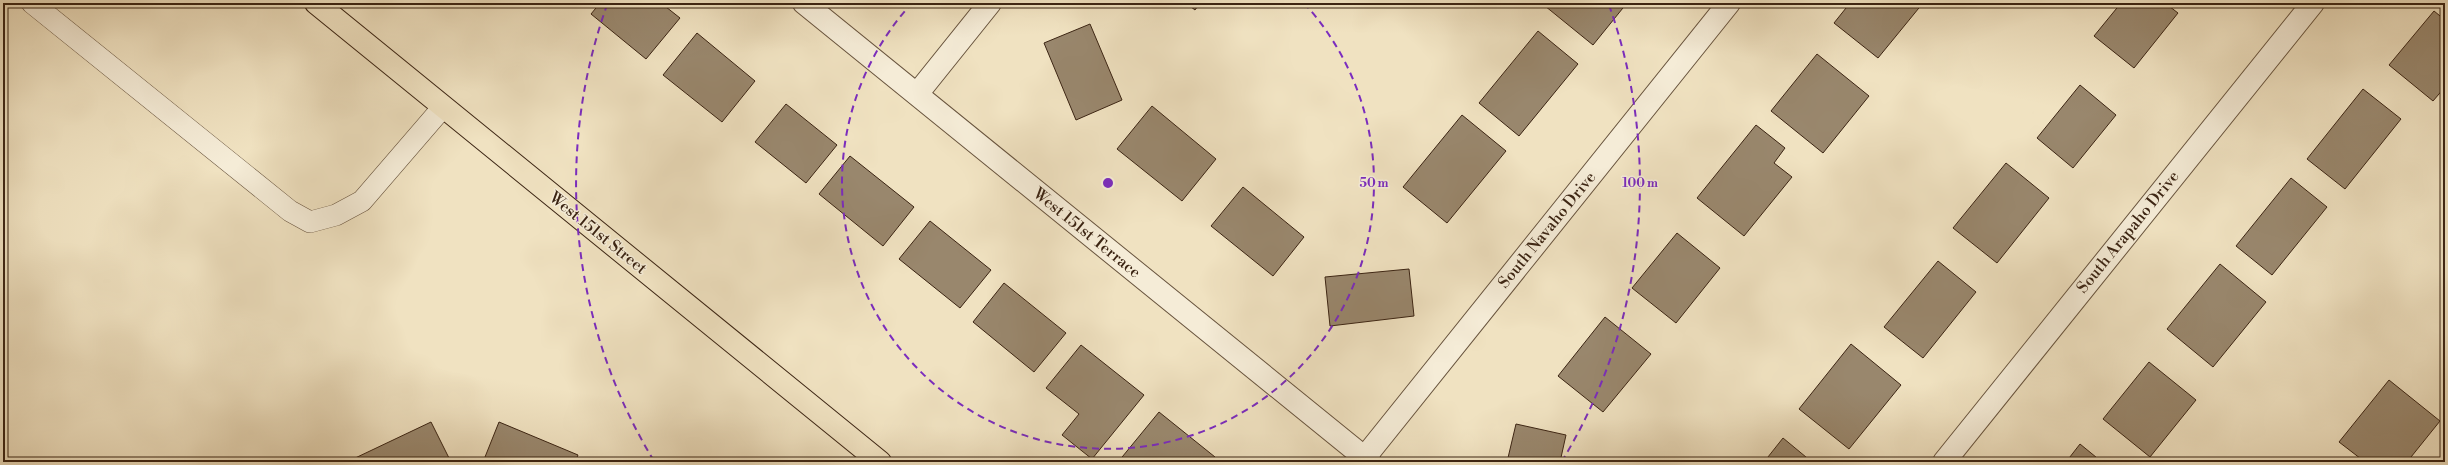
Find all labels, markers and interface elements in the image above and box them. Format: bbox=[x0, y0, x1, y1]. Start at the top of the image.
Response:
street label: South Arapaho Drive bbox=[2072, 167, 2184, 297]
street label: South Navaho Drive bbox=[1494, 168, 1600, 292]
centre of rings bbox=[1101, 176, 1115, 190]
text: 50 m bbox=[1359, 176, 1389, 191]
text: 100 m bbox=[1622, 176, 1658, 191]
street label: West 151st Terrace bbox=[1028, 183, 1145, 282]
street label: West 151st Street bbox=[544, 187, 651, 279]

